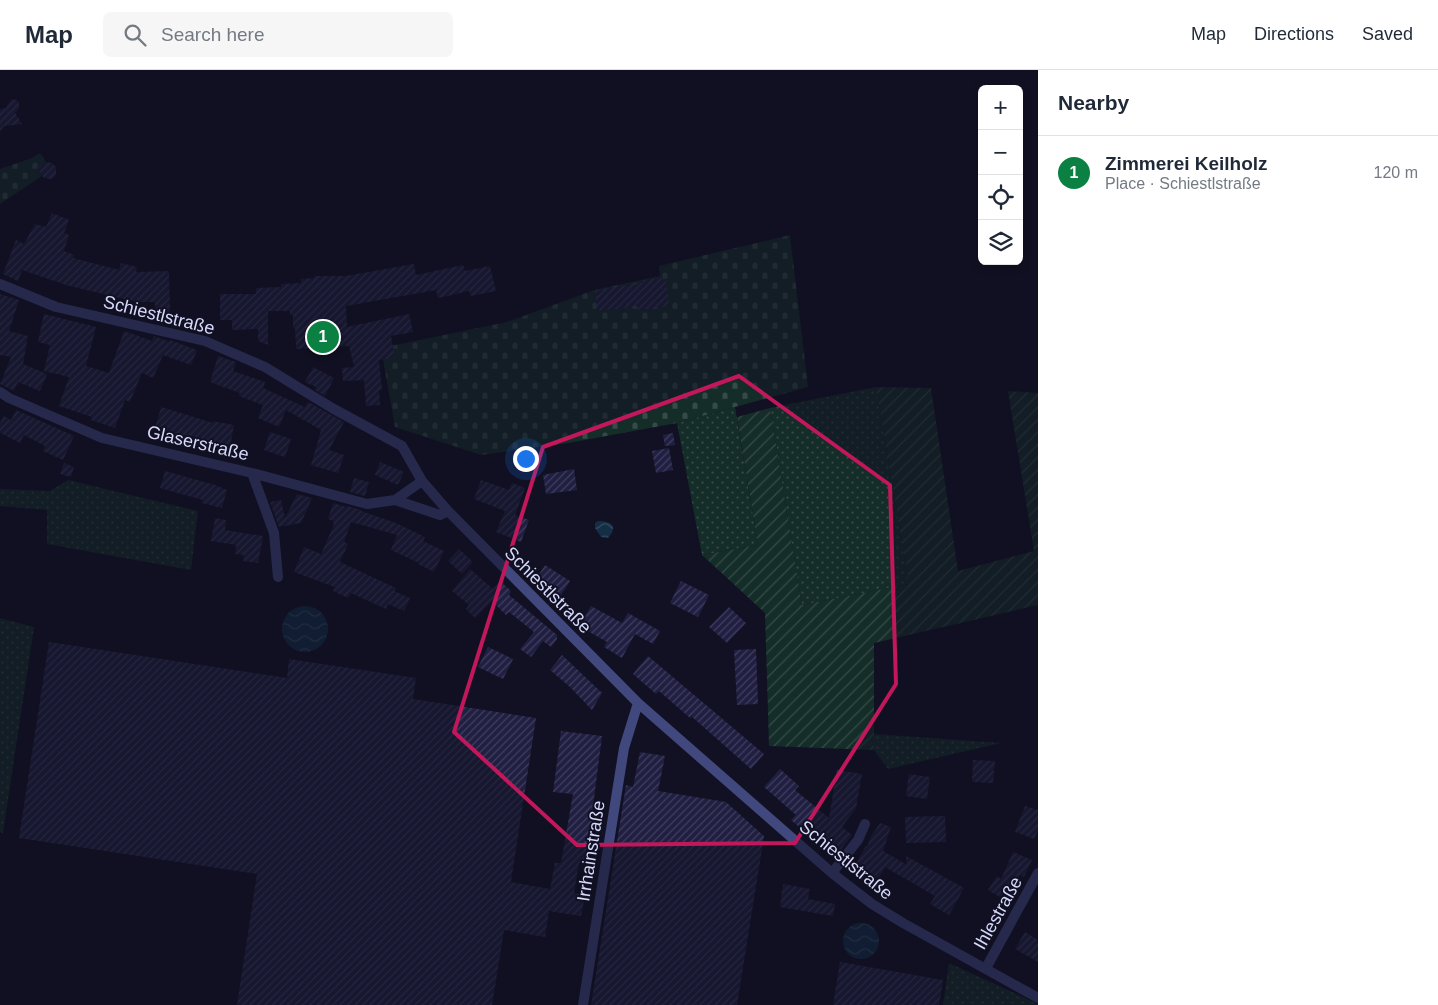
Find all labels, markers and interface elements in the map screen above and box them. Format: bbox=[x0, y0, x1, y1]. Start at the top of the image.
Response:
search box bbox=[103, 12, 453, 57]
text: Map bbox=[25, 21, 73, 48]
icon: search bbox=[121, 21, 149, 49]
text: Search here bbox=[161, 24, 265, 45]
text: Map bbox=[1191, 24, 1226, 44]
text: Directions bbox=[1254, 24, 1334, 44]
text: Saved bbox=[1362, 24, 1413, 44]
map controls bbox=[978, 85, 1023, 265]
button: + bbox=[978, 85, 1023, 130]
text: Nearby bbox=[1058, 91, 1129, 114]
button: − bbox=[978, 130, 1023, 175]
text: Zimmerei Keilholz bbox=[1105, 153, 1268, 174]
text: 1 bbox=[1070, 164, 1078, 181]
text: 120 m bbox=[1374, 164, 1418, 181]
button: locate bbox=[978, 175, 1023, 220]
text: Place · Schiestlstraße bbox=[1105, 175, 1261, 192]
button: layers bbox=[978, 220, 1023, 265]
street label: Schiestlstraße bbox=[101, 292, 217, 338]
pin: 1 bbox=[307, 318, 339, 356]
street label: Glaserstraße bbox=[145, 422, 251, 464]
your location bbox=[513, 446, 539, 472]
street label: Schiestlstraße bbox=[501, 543, 595, 637]
street label: Irrhainstraße bbox=[573, 799, 609, 903]
street label: Schiestlstraße bbox=[795, 816, 897, 904]
street label: Ihlestraße bbox=[970, 873, 1026, 953]

